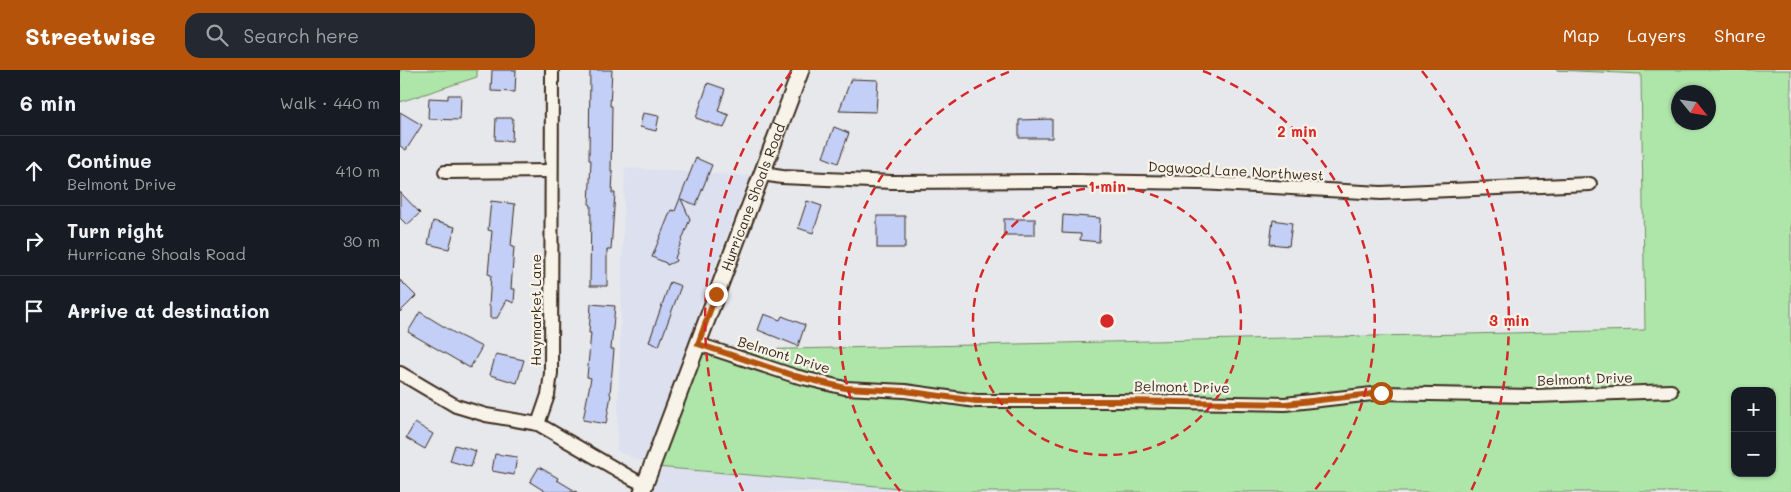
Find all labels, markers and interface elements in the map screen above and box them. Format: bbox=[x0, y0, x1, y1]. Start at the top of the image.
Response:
search box bbox=[185, 13, 535, 58]
text: Streetwise bbox=[25, 20, 155, 51]
icon: search bbox=[203, 21, 231, 49]
text: Search here bbox=[243, 23, 359, 48]
text: Map bbox=[1563, 23, 1599, 47]
text: Layers bbox=[1627, 23, 1686, 47]
text: Share bbox=[1714, 23, 1766, 47]
north arrow bbox=[1671, 85, 1716, 130]
text: 6 min bbox=[20, 89, 76, 116]
text: Walk · 440 m bbox=[280, 92, 380, 113]
street label: Hurricane Shoals Road bbox=[716, 120, 789, 274]
text: 2 min bbox=[1277, 121, 1317, 141]
text: Continue bbox=[67, 148, 152, 173]
street label: Dogwood Lane Northwest bbox=[1148, 156, 1324, 185]
icon: ahead bbox=[20, 157, 48, 185]
text: 410 m bbox=[336, 160, 380, 181]
text: Belmont Drive bbox=[67, 173, 176, 194]
text: 1 min bbox=[1088, 176, 1126, 196]
text: Turn right bbox=[67, 218, 164, 243]
icon: right bbox=[20, 227, 48, 255]
text: 30 m bbox=[343, 230, 380, 251]
text: Hurricane Shoals Road bbox=[67, 243, 246, 264]
street label: Haymarket Lane bbox=[526, 254, 545, 366]
route end bbox=[705, 283, 728, 306]
icon: arrive bbox=[20, 297, 48, 325]
text: Arrive at destination bbox=[67, 298, 270, 323]
text: 3 min bbox=[1489, 310, 1529, 330]
centre of rings bbox=[1098, 312, 1116, 330]
street label: Belmont Drive bbox=[736, 331, 833, 378]
street label: Belmont Drive bbox=[1537, 367, 1633, 390]
street label: Belmont Drive bbox=[1134, 376, 1230, 397]
route start bbox=[1370, 382, 1393, 405]
map controls bbox=[1731, 387, 1776, 477]
button: + bbox=[1731, 387, 1776, 432]
button: − bbox=[1731, 432, 1776, 477]

